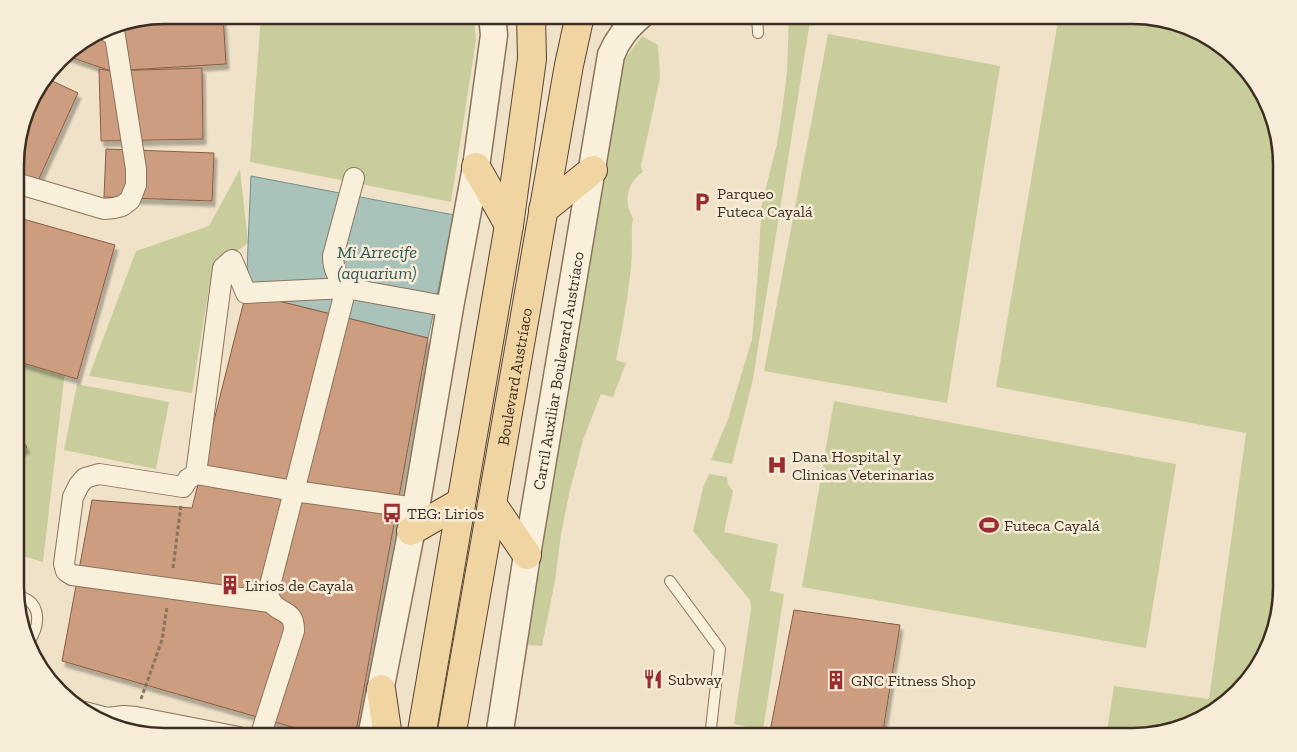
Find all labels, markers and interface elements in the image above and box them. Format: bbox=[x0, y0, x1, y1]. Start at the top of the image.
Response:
place label: Parqueo Futeca Cayalá bbox=[717, 184, 813, 221]
parking icon: Parqueo Futeca Cayalá bbox=[691, 191, 713, 213]
water label: Mi Arrecife (aquarium) bbox=[337, 241, 417, 284]
street label: Carril Auxiliar Boulevard Austríaco bbox=[529, 250, 587, 491]
street label: Boulevard Austríaco bbox=[493, 306, 536, 447]
place label: Dana Hospital y Clinicas Veterinarias bbox=[792, 447, 934, 484]
hospital icon: Dana Hospital y Clinicas Veterinarias bbox=[766, 454, 788, 476]
bus stop icon: TEG: Lirios bbox=[381, 502, 403, 524]
place label: TEG: Lirios bbox=[407, 504, 484, 523]
sports icon: Futeca Cayalá bbox=[978, 514, 1000, 536]
place label: Futeca Cayalá bbox=[1004, 516, 1100, 535]
building icon: Lirios de Cayala bbox=[219, 574, 241, 596]
place label: Lirios de Cayala bbox=[245, 576, 354, 595]
restaurant icon: Subway bbox=[642, 668, 664, 690]
building icon: GNC Fitness Shop bbox=[825, 669, 847, 691]
place label: Subway bbox=[668, 670, 723, 689]
place label: GNC Fitness Shop bbox=[851, 671, 976, 690]

